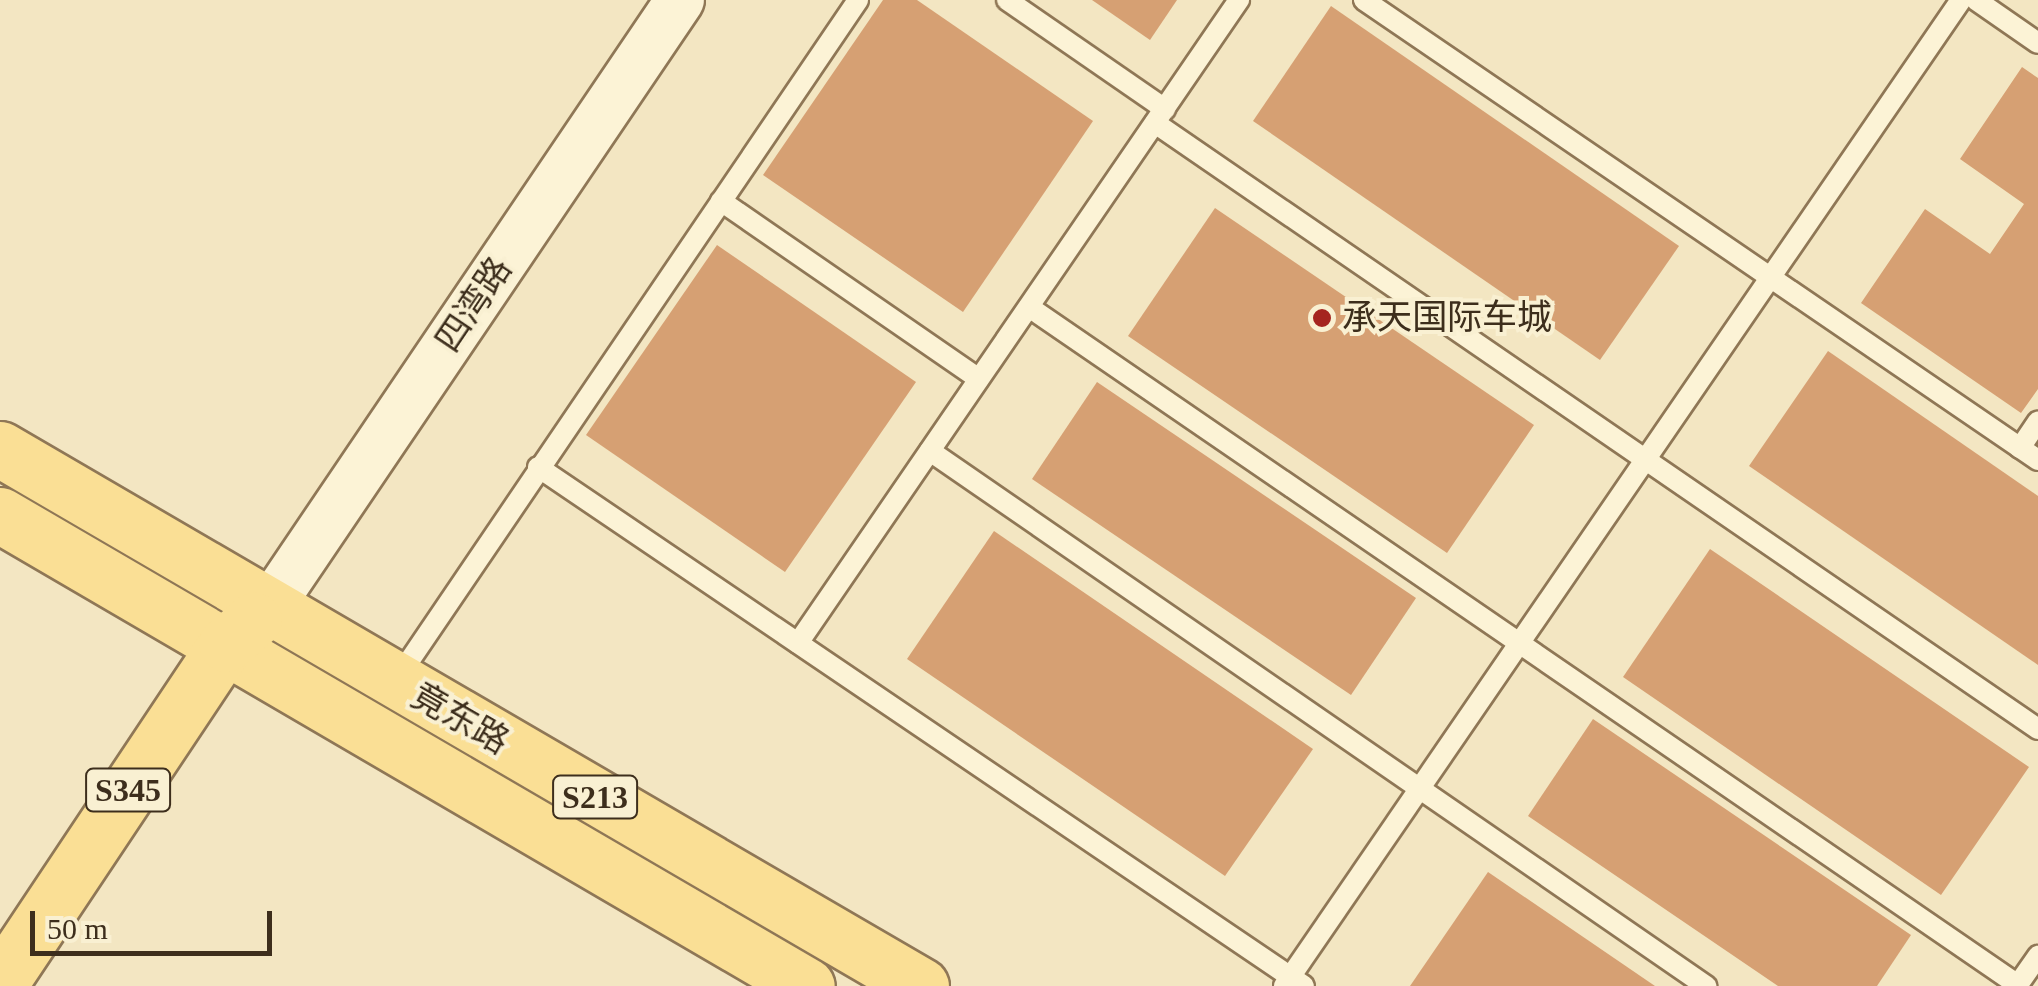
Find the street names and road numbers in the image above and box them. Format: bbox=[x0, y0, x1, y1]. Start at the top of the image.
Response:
street label: 四湾路 bbox=[427, 250, 521, 360]
street label: 竟东路 bbox=[404, 675, 516, 763]
road number: S345 bbox=[83, 763, 173, 817]
road number: S213 bbox=[550, 770, 640, 824]

